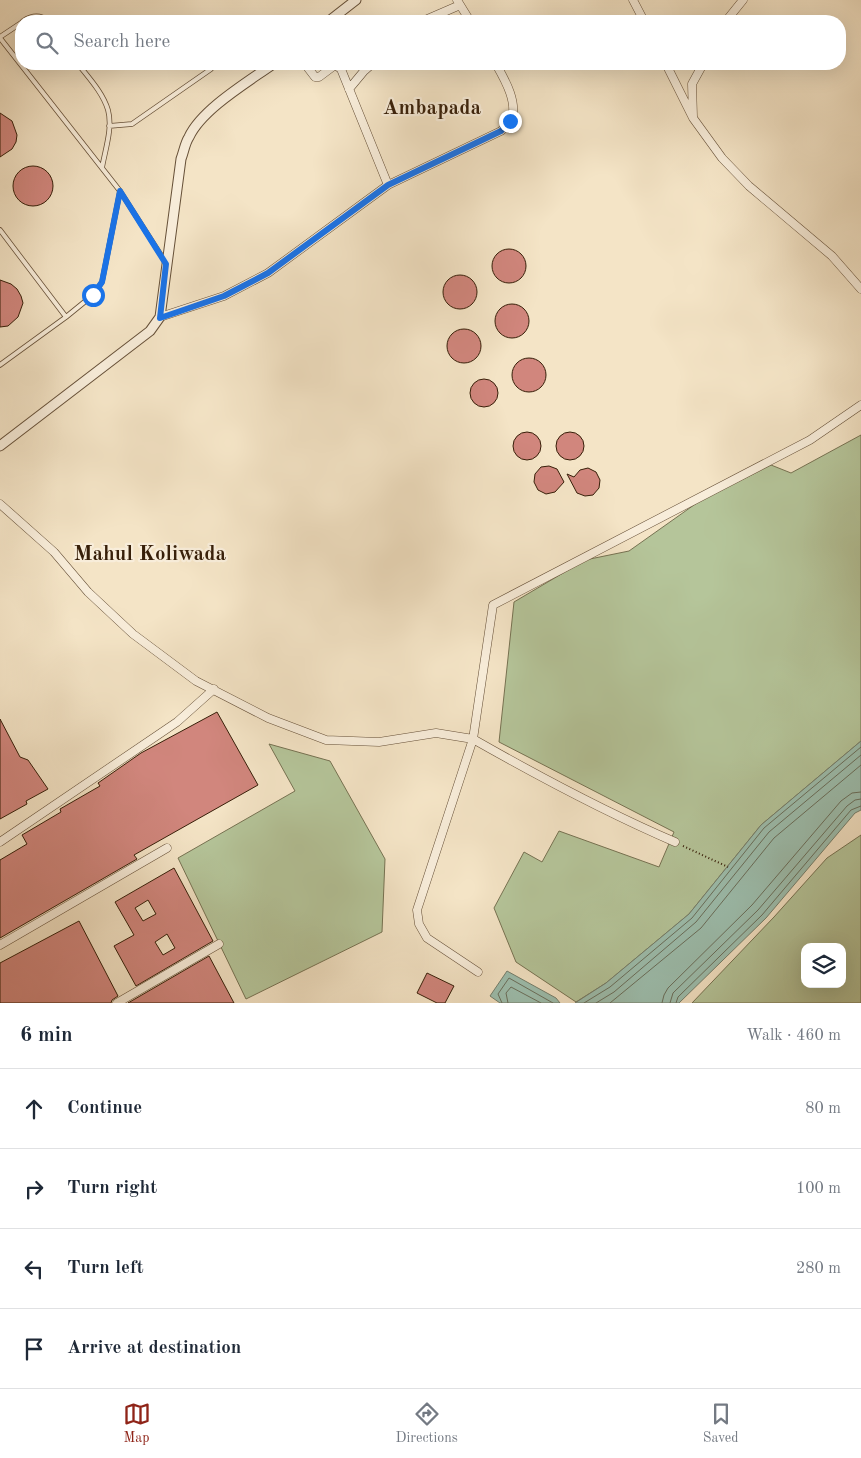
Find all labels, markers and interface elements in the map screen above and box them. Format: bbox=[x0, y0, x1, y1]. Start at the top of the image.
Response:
search box bbox=[15, 15, 846, 70]
icon: search bbox=[33, 29, 61, 57]
text: Search here bbox=[73, 33, 170, 52]
district label: Ambapada bbox=[383, 98, 482, 119]
route end bbox=[499, 110, 522, 133]
route start bbox=[82, 284, 105, 307]
district label: Mahul Koliwada bbox=[74, 544, 227, 565]
map controls bbox=[801, 943, 846, 988]
button: layers bbox=[801, 943, 846, 988]
text: 6 min bbox=[20, 1025, 73, 1046]
text: Walk · 460 m bbox=[746, 1028, 841, 1044]
icon: ahead bbox=[20, 1095, 48, 1123]
text: Continue bbox=[67, 1099, 142, 1118]
text: 80 m bbox=[805, 1101, 841, 1117]
icon: right bbox=[20, 1175, 48, 1203]
text: Turn right bbox=[67, 1179, 157, 1198]
text: 100 m bbox=[796, 1181, 841, 1197]
icon: left bbox=[20, 1255, 48, 1283]
text: Turn left bbox=[67, 1259, 144, 1278]
text: 280 m bbox=[796, 1261, 841, 1277]
icon: arrive bbox=[20, 1335, 48, 1363]
text: Arrive at destination bbox=[67, 1339, 241, 1358]
tab: Map bbox=[123, 1400, 151, 1447]
tab: Directions bbox=[396, 1400, 458, 1447]
tab: Saved bbox=[703, 1400, 738, 1447]

